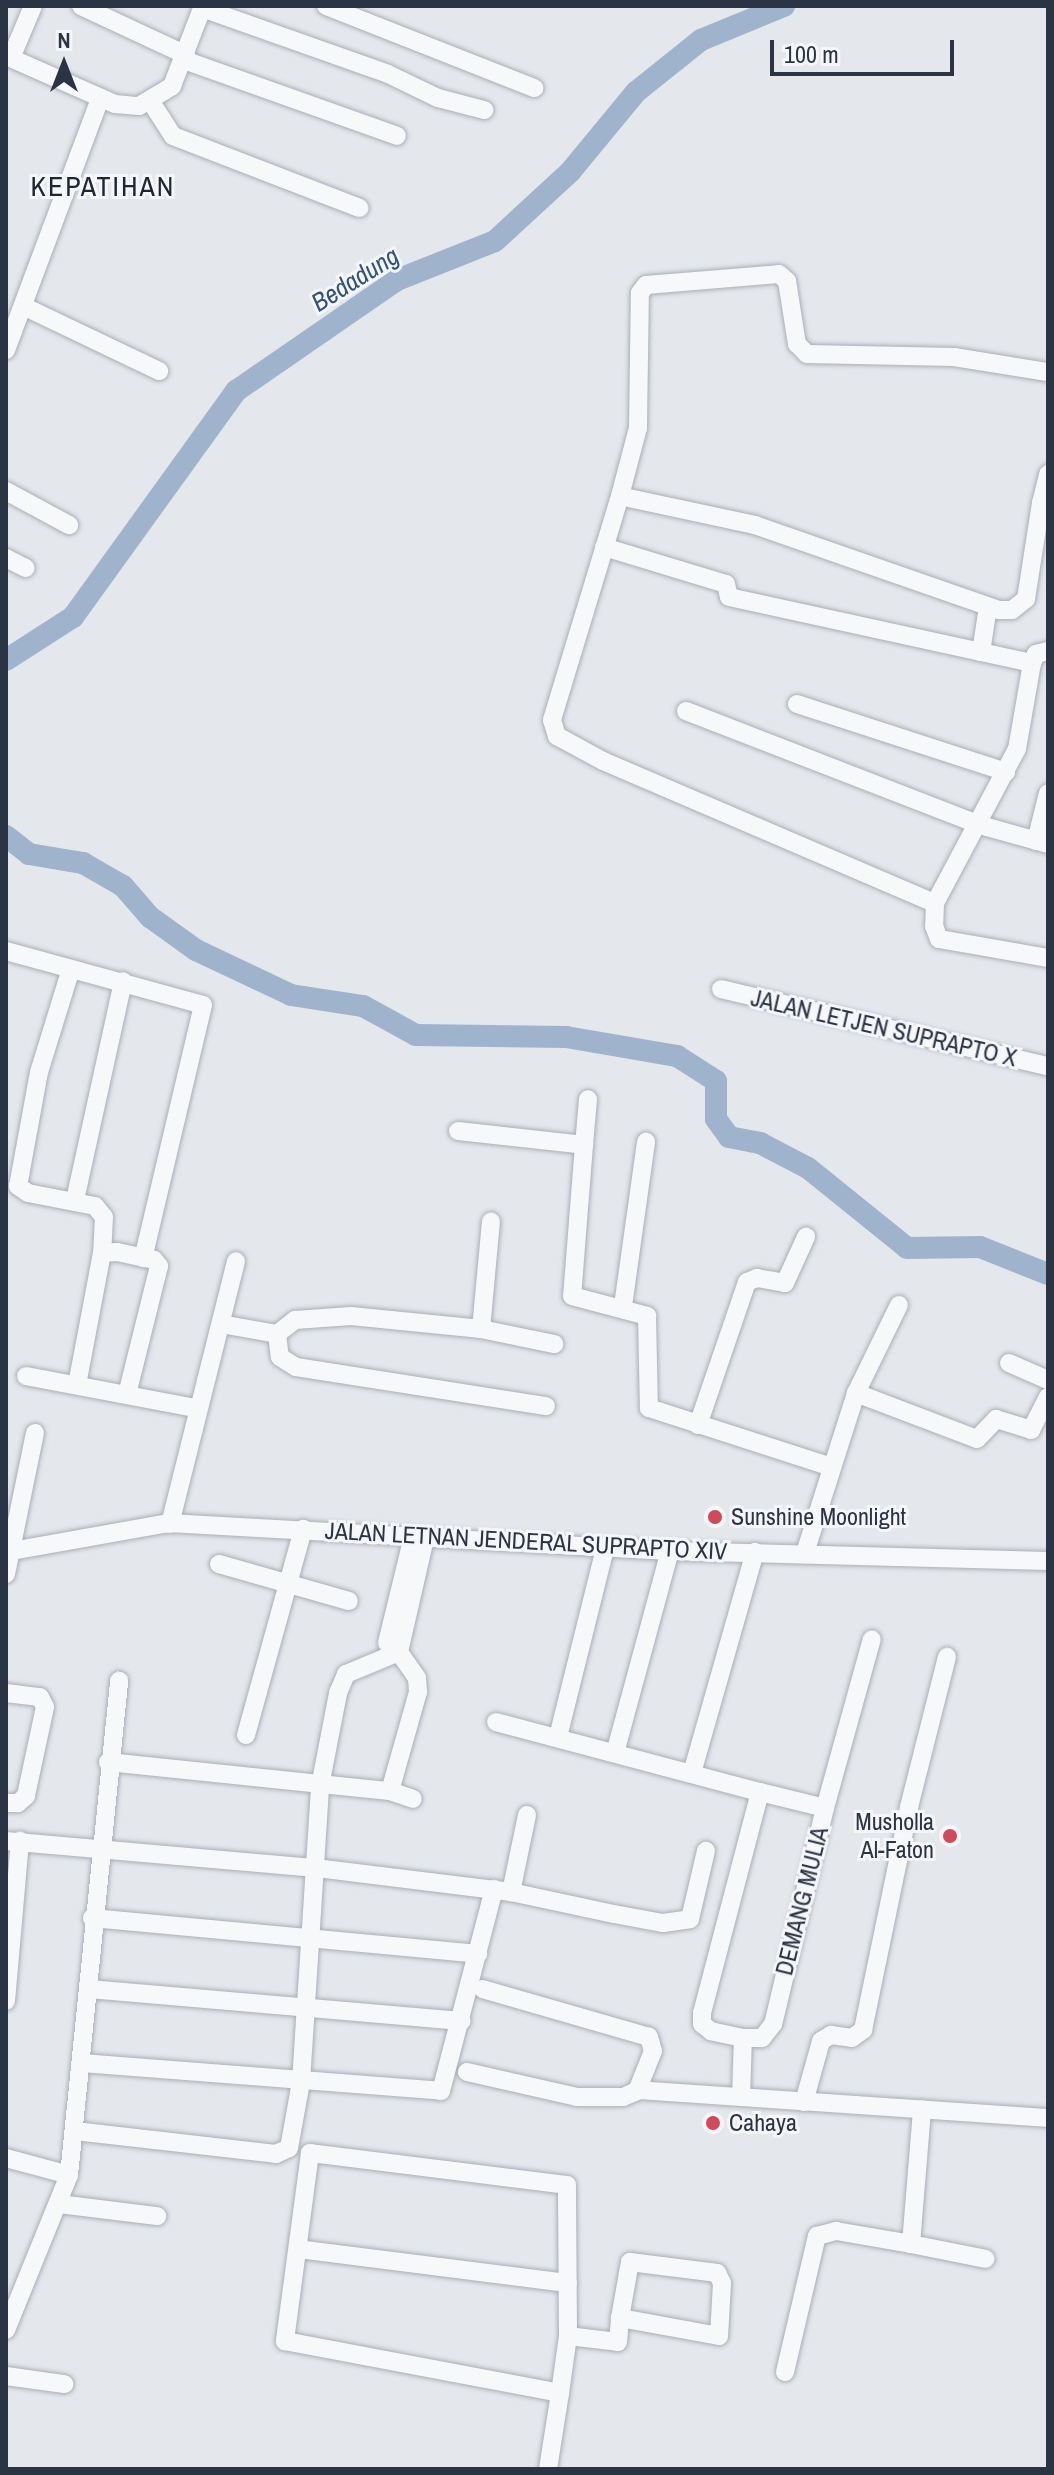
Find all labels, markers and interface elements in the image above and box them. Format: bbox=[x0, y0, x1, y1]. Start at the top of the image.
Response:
north arrow bbox=[24, 24, 104, 104]
scale bar bbox=[774, 24, 958, 74]
text: N bbox=[57, 25, 71, 55]
text: 100 m bbox=[784, 38, 839, 70]
district label: KEPATIHAN bbox=[31, 169, 175, 203]
water label: Bedadung bbox=[306, 240, 404, 318]
street label: JALAN LETJEN SUPRAPTO X bbox=[748, 983, 1020, 1073]
place label: Sunshine Moonlight bbox=[731, 1503, 906, 1531]
marker: Sunshine Moonlight bbox=[706, 1508, 724, 1526]
street label: JALAN LETNAN JENDERAL SUPRAPTO XIV bbox=[324, 1516, 728, 1566]
place label: Musholla Al-Faton bbox=[855, 1808, 934, 1864]
street label: DEMANG MULIA bbox=[770, 1824, 834, 1978]
marker: Musholla Al-Faton bbox=[941, 1827, 959, 1845]
place label: Cahaya bbox=[729, 2109, 797, 2137]
marker: Cahaya bbox=[704, 2114, 722, 2132]

